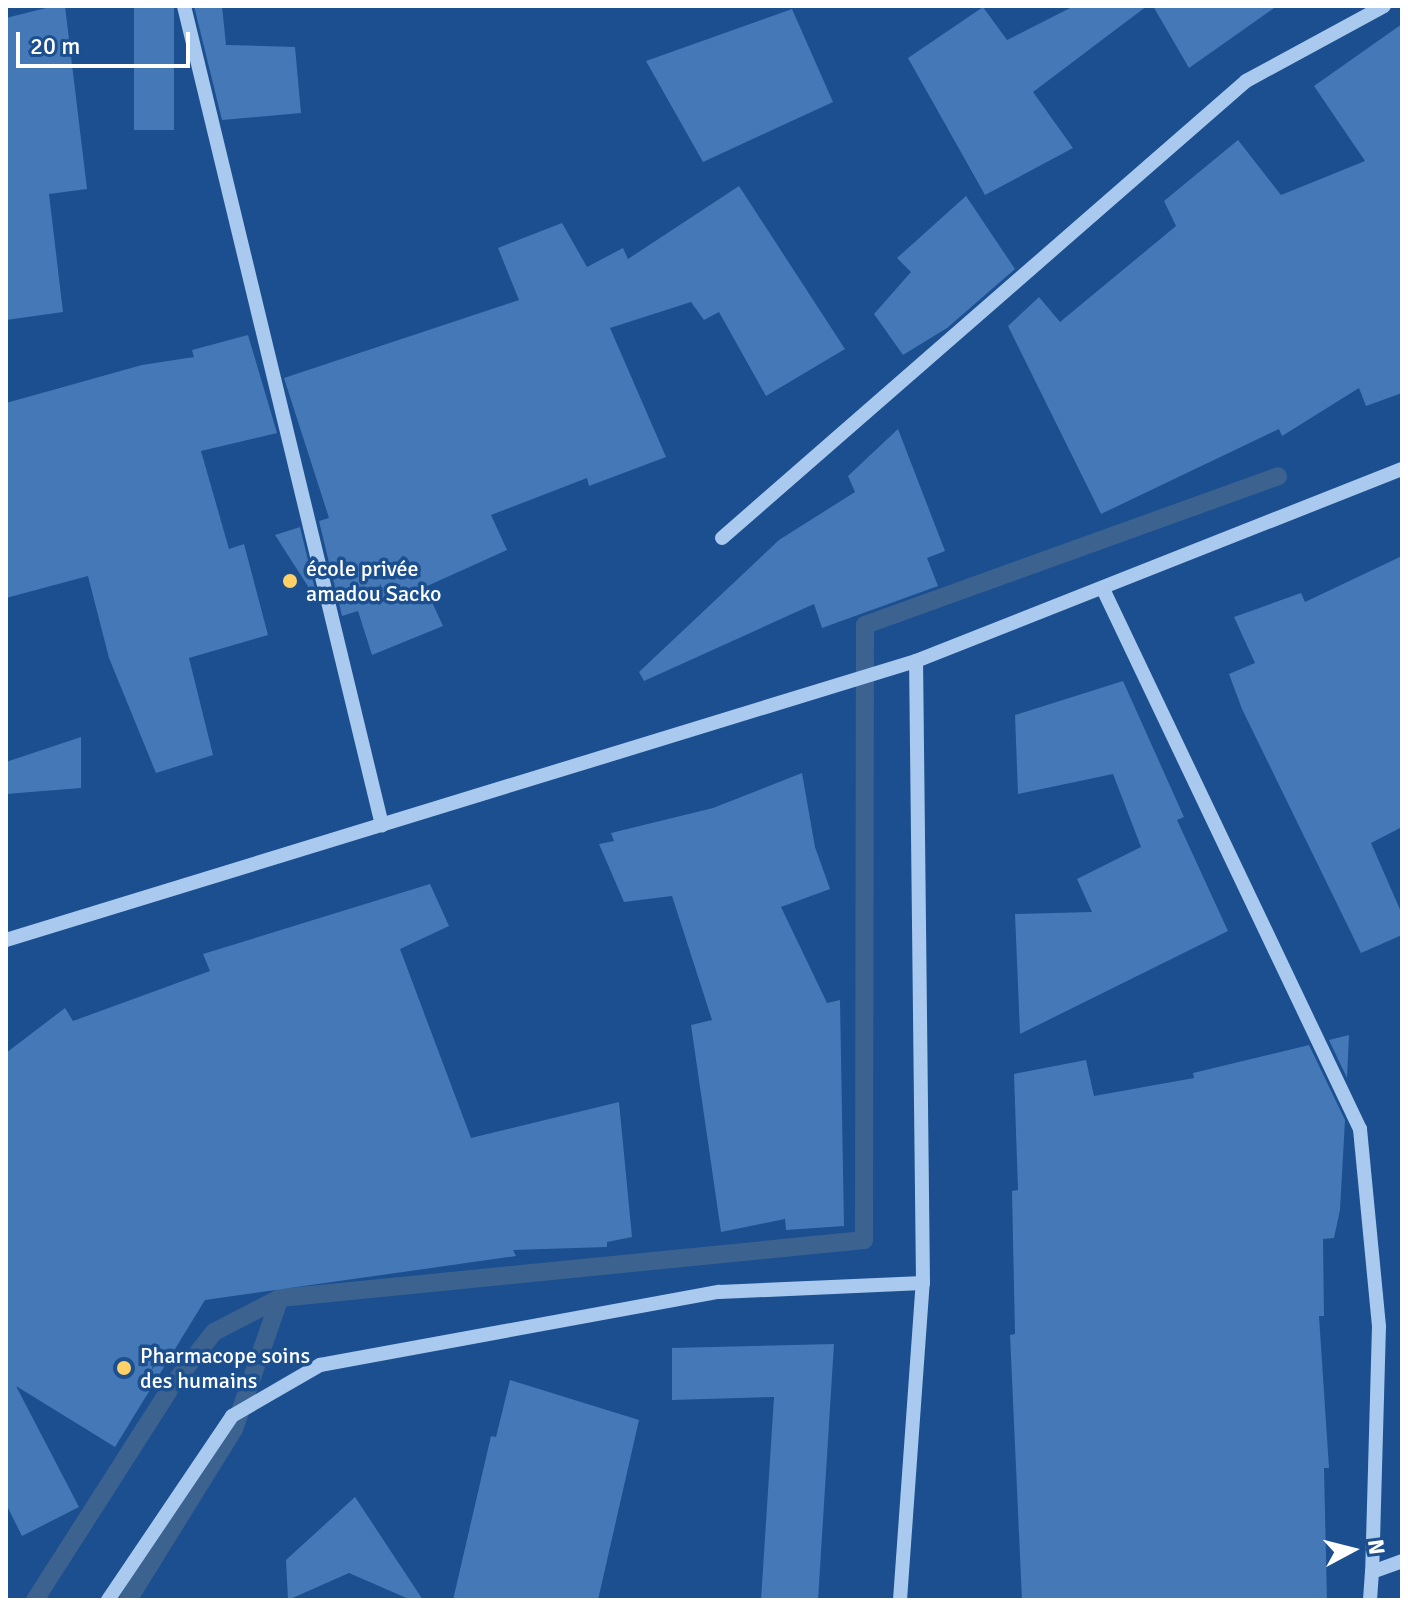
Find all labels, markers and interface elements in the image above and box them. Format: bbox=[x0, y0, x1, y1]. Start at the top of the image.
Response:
scale bar bbox=[20, 16, 194, 66]
text: 20 m bbox=[30, 31, 80, 61]
place label: école privée amadou Sacko bbox=[306, 555, 441, 606]
marker: école privée amadou Sacko bbox=[281, 572, 299, 590]
place label: Pharmacope soins des humains bbox=[140, 1342, 310, 1394]
marker: Pharmacope soins des humains bbox=[115, 1359, 133, 1377]
north arrow bbox=[1312, 1510, 1392, 1590]
text: N bbox=[1362, 1538, 1391, 1556]

